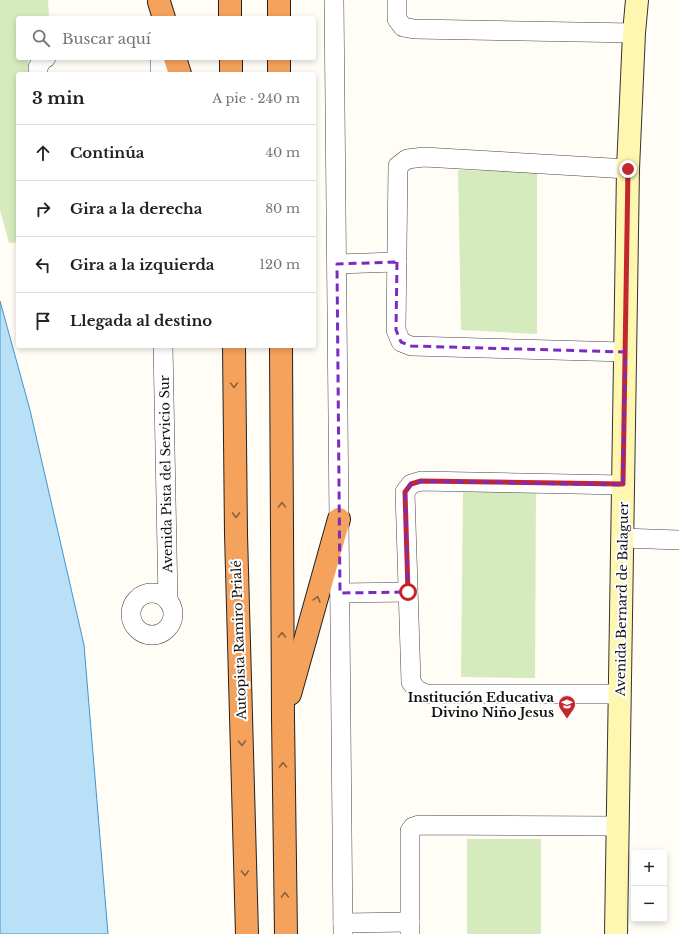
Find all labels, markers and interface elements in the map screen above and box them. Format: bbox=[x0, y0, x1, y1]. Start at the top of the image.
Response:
search box bbox=[16, 16, 316, 60]
icon: search bbox=[30, 27, 52, 49]
text: Buscar aquí bbox=[62, 29, 151, 48]
text: 3 min bbox=[32, 88, 85, 109]
text: A pie · 240 m bbox=[212, 90, 300, 107]
icon: ahead bbox=[32, 142, 54, 164]
text: Continúa bbox=[70, 143, 144, 162]
text: 40 m bbox=[265, 144, 300, 161]
route end bbox=[619, 160, 637, 178]
icon: right bbox=[32, 198, 54, 220]
text: Gira a la derecha bbox=[70, 199, 202, 218]
text: 80 m bbox=[265, 200, 300, 217]
icon: left bbox=[32, 254, 54, 276]
text: Gira a la izquierda bbox=[70, 255, 214, 274]
text: 120 m bbox=[259, 256, 300, 273]
icon: arrive bbox=[32, 310, 54, 332]
text: Llegada al destino bbox=[70, 311, 212, 330]
street label: Avenida Pista del Servicio Sur bbox=[156, 374, 176, 574]
one-way arrow bbox=[230, 382, 238, 388]
street label: Avenida Bernard de Balaguer bbox=[612, 501, 632, 697]
one-way arrow bbox=[278, 502, 286, 508]
one-way arrow bbox=[232, 512, 240, 518]
street label: Autopista Ramiro Prialé bbox=[228, 560, 250, 721]
route start bbox=[399, 583, 417, 601]
one-way arrow bbox=[312, 596, 320, 603]
one-way arrow bbox=[278, 632, 286, 638]
place label: Institución Educativa Divino Niño Jesus bbox=[408, 689, 555, 721]
school or university icon: Institución Educativa Divino Niño Jesus bbox=[557, 694, 577, 719]
one-way arrow bbox=[237, 740, 246, 746]
one-way arrow bbox=[279, 762, 288, 768]
map controls bbox=[631, 850, 667, 922]
button: + bbox=[631, 850, 667, 886]
one-way arrow bbox=[241, 870, 249, 876]
button: − bbox=[631, 886, 667, 922]
one-way arrow bbox=[281, 892, 289, 898]

